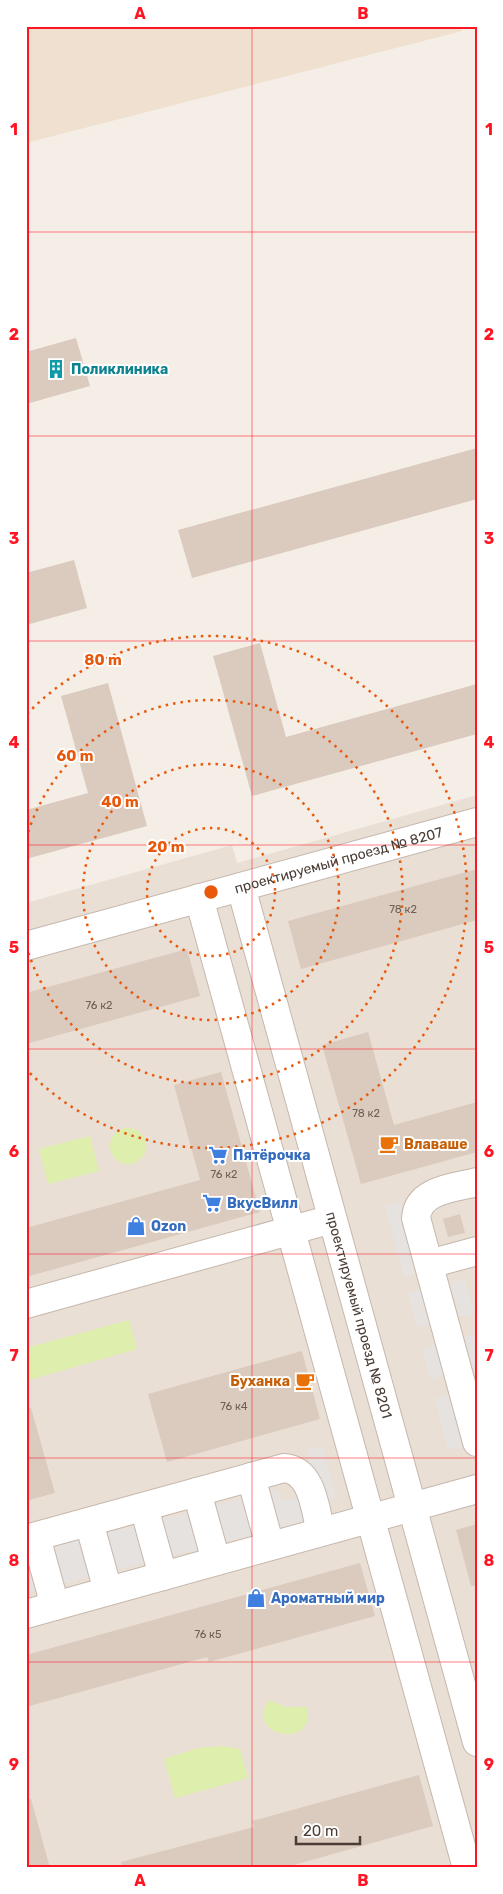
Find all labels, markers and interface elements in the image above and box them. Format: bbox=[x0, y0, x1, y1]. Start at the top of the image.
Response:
text: A bbox=[134, 4, 146, 23]
text: B bbox=[357, 4, 369, 23]
text: 1 bbox=[10, 120, 18, 139]
text: 1 bbox=[485, 120, 493, 139]
text: 2 bbox=[9, 325, 19, 344]
text: 2 bbox=[484, 325, 494, 344]
building icon: Поликлиника bbox=[45, 358, 67, 380]
place label: Поликлиника bbox=[71, 361, 168, 378]
text: 3 bbox=[9, 529, 19, 548]
text: 3 bbox=[484, 529, 494, 548]
text: 80 m bbox=[84, 651, 122, 669]
text: 4 bbox=[9, 733, 20, 752]
text: 4 bbox=[484, 733, 495, 752]
text: 60 m bbox=[57, 747, 93, 765]
text: 40 m bbox=[101, 793, 139, 811]
street label: проектируемый проезд № 8207 bbox=[233, 823, 444, 897]
text: 20 m bbox=[148, 838, 184, 856]
centre of rings bbox=[202, 883, 220, 901]
house number: 78 к2 bbox=[389, 903, 417, 916]
text: 5 bbox=[9, 938, 19, 957]
text: 5 bbox=[484, 938, 494, 957]
house number: 76 к2 bbox=[86, 999, 112, 1012]
house number: 78 к2 bbox=[352, 1107, 380, 1120]
cafe icon: Влаваше bbox=[378, 1133, 400, 1155]
place label: Влаваше bbox=[404, 1136, 468, 1153]
text: 6 bbox=[9, 1142, 19, 1161]
text: 6 bbox=[484, 1142, 494, 1161]
supermarket icon: Пятёрочка bbox=[207, 1144, 229, 1166]
place label: Пятёрочка bbox=[233, 1147, 310, 1164]
house number: 76 к2 bbox=[211, 1168, 237, 1181]
supermarket icon: ВкусВилл bbox=[201, 1192, 223, 1214]
place label: ВкусВилл bbox=[227, 1195, 298, 1212]
street label: проектируемый проезд № 8201 bbox=[323, 1210, 396, 1420]
shop icon: Ozon bbox=[125, 1215, 147, 1237]
place label: Ozon bbox=[151, 1218, 186, 1235]
text: 7 bbox=[9, 1346, 19, 1365]
text: 7 bbox=[484, 1346, 494, 1365]
cafe icon: Буханка bbox=[294, 1370, 316, 1392]
place label: Буханка bbox=[230, 1373, 290, 1390]
house number: 76 к4 bbox=[220, 1400, 248, 1413]
text: 8 bbox=[9, 1551, 20, 1570]
text: 8 bbox=[484, 1551, 495, 1570]
shop icon: Ароматный мир bbox=[245, 1587, 267, 1609]
place label: Ароматный мир bbox=[271, 1590, 385, 1607]
house number: 76 к5 bbox=[194, 1628, 222, 1641]
text: 9 bbox=[9, 1755, 19, 1774]
text: 9 bbox=[484, 1755, 494, 1774]
scale bar bbox=[296, 1814, 359, 1846]
text: 20 m bbox=[303, 1822, 338, 1840]
text: A bbox=[134, 1871, 146, 1890]
text: B bbox=[357, 1871, 369, 1890]

